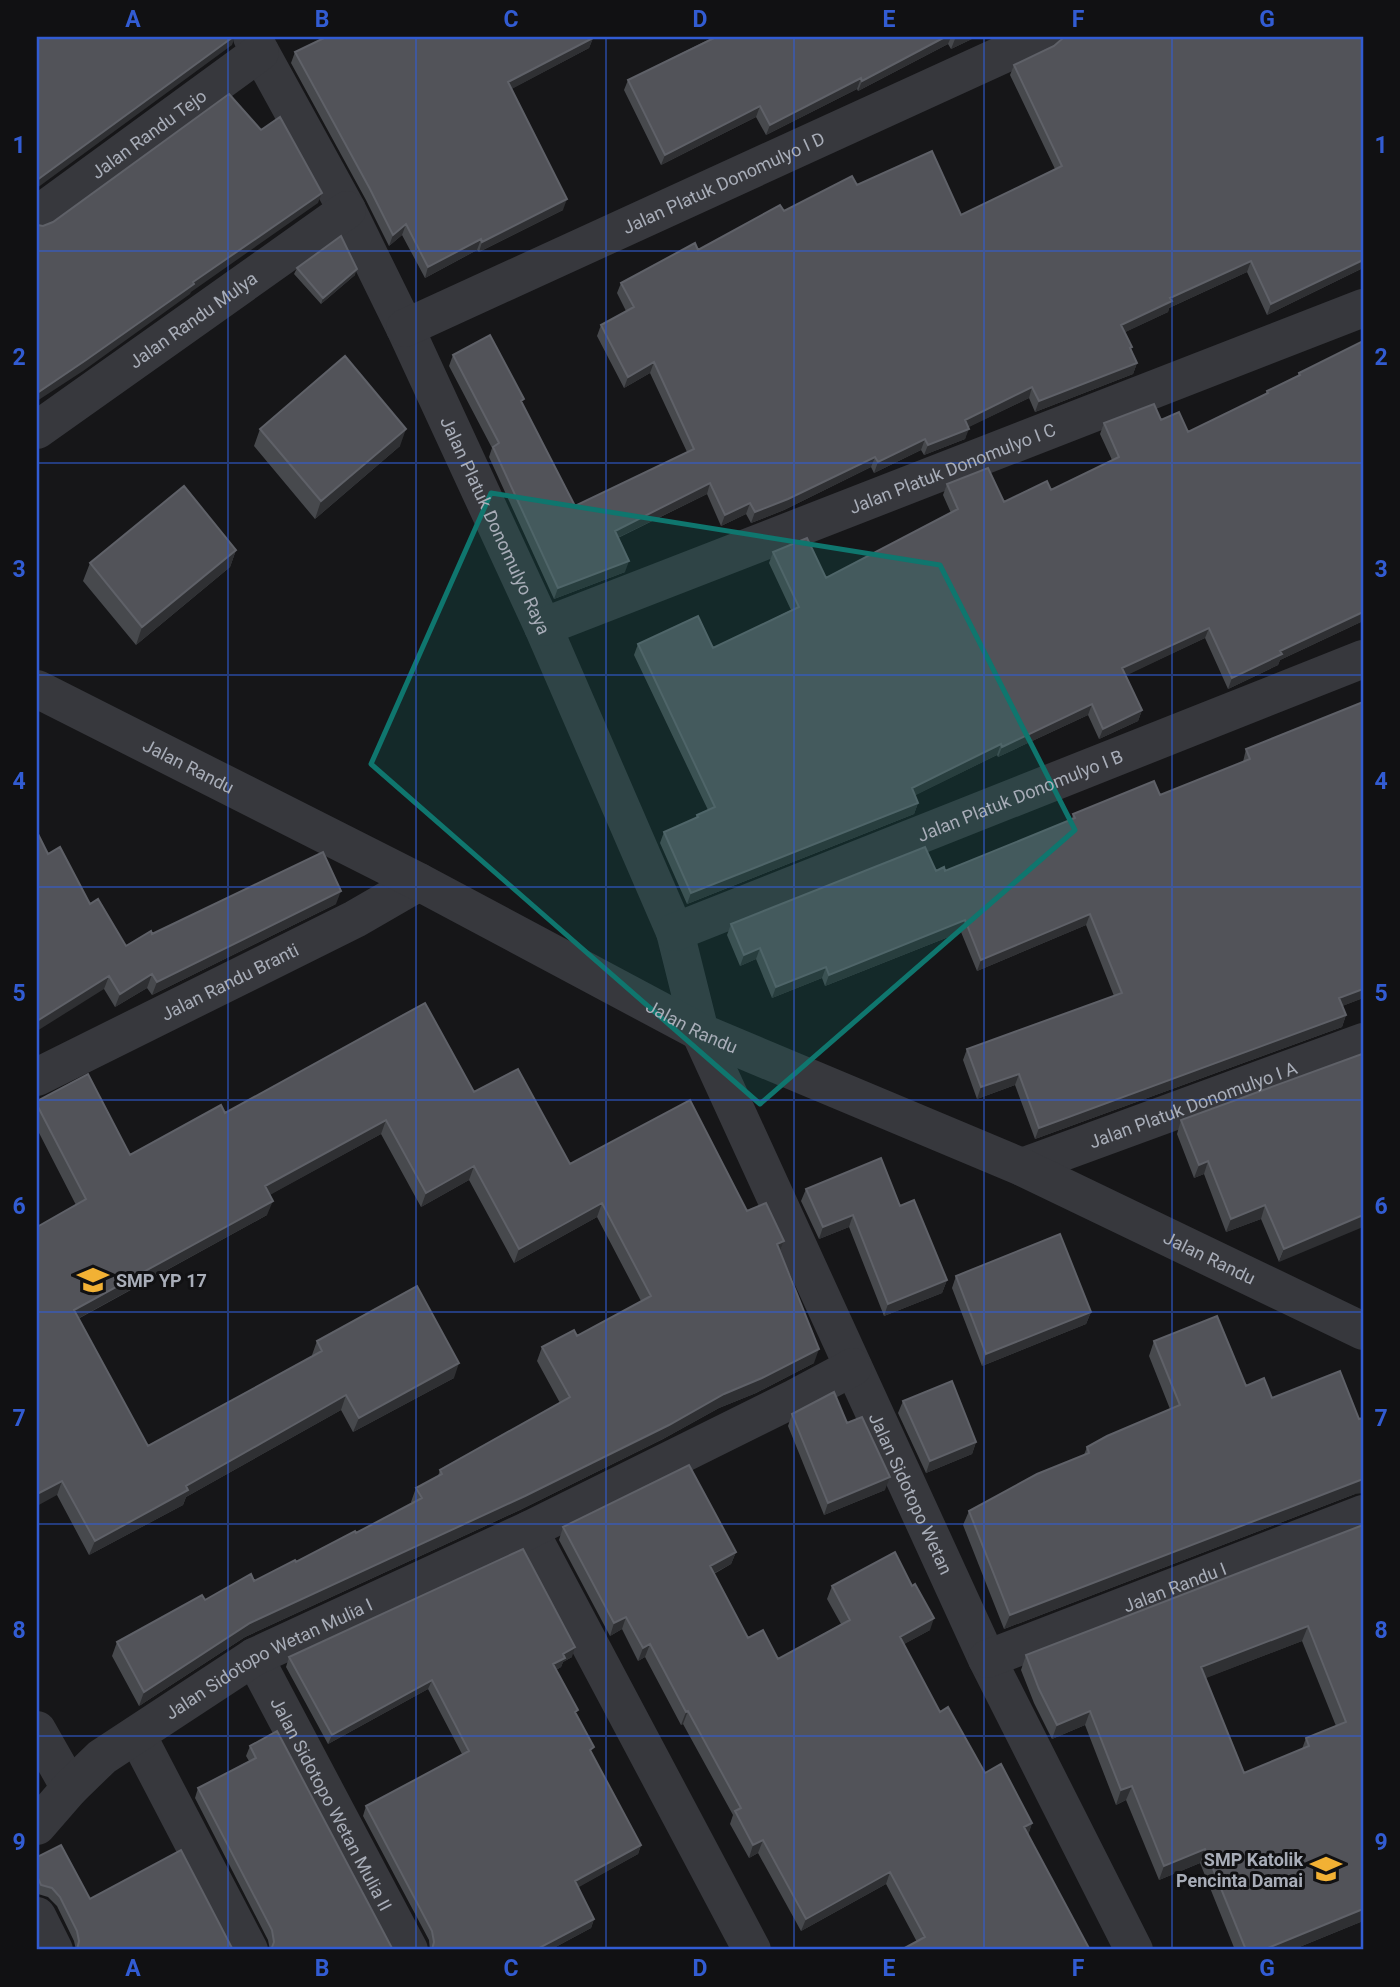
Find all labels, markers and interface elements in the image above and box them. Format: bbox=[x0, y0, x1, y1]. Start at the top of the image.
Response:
text: A bbox=[125, 6, 141, 33]
text: B bbox=[315, 6, 329, 33]
text: C bbox=[503, 6, 519, 33]
text: D bbox=[693, 6, 707, 33]
text: E bbox=[883, 6, 896, 33]
text: F bbox=[1072, 6, 1085, 33]
text: G bbox=[1259, 6, 1275, 33]
street label: Jalan Randu Tejo bbox=[87, 85, 210, 183]
street label: Jalan Platuk Donomulyo I D bbox=[619, 127, 828, 238]
text: 1 bbox=[12, 132, 26, 159]
text: 1 bbox=[1374, 132, 1388, 159]
street label: Jalan Randu Mulya bbox=[125, 267, 261, 372]
text: 2 bbox=[12, 344, 26, 371]
text: 2 bbox=[1374, 344, 1388, 371]
street label: Jalan Platuk Donomulyo Raya bbox=[437, 413, 555, 637]
street label: Jalan Platuk Donomulyo I C bbox=[846, 418, 1058, 517]
text: 3 bbox=[12, 556, 26, 583]
text: 3 bbox=[1374, 556, 1388, 583]
street label: Jalan Randu bbox=[140, 734, 238, 797]
street label: Jalan Platuk Donomulyo I B bbox=[914, 745, 1126, 845]
text: 4 bbox=[12, 768, 26, 795]
text: 4 bbox=[1374, 768, 1388, 795]
street label: Jalan Randu Branti bbox=[157, 938, 302, 1024]
text: 5 bbox=[12, 980, 26, 1007]
text: 5 bbox=[1374, 980, 1388, 1007]
street label: Jalan Randu bbox=[643, 995, 741, 1057]
street label: Jalan Platuk Donomulyo I A bbox=[1086, 1057, 1300, 1152]
text: 6 bbox=[12, 1193, 26, 1220]
text: 6 bbox=[1374, 1193, 1388, 1220]
street label: Jalan Randu bbox=[1160, 1226, 1259, 1288]
school or university icon: SMP YP 17 bbox=[76, 1263, 110, 1297]
place label: SMP YP 17 bbox=[116, 1270, 207, 1291]
text: 7 bbox=[12, 1405, 26, 1432]
text: 7 bbox=[1374, 1405, 1388, 1432]
street label: Jalan Sidotopo Wetan bbox=[865, 1409, 957, 1578]
street label: Jalan Randu I bbox=[1120, 1557, 1229, 1616]
street label: Jalan Sidotopo Wetan Mulia I bbox=[161, 1593, 376, 1723]
text: 8 bbox=[12, 1617, 26, 1644]
text: 8 bbox=[1374, 1617, 1388, 1644]
street label: Jalan Sidotopo Wetan Mulia II bbox=[267, 1693, 397, 1914]
text: 9 bbox=[12, 1829, 26, 1856]
text: 9 bbox=[1374, 1829, 1388, 1856]
place label: SMP Katolik Pencinta Damai bbox=[1176, 1849, 1303, 1891]
school or university icon: SMP Katolik Pencinta Damai bbox=[1309, 1852, 1343, 1886]
text: A bbox=[125, 1955, 141, 1982]
text: B bbox=[315, 1955, 329, 1982]
text: C bbox=[503, 1955, 519, 1982]
text: D bbox=[693, 1955, 707, 1982]
text: E bbox=[883, 1955, 896, 1982]
text: F bbox=[1072, 1955, 1085, 1982]
text: G bbox=[1259, 1955, 1275, 1982]

